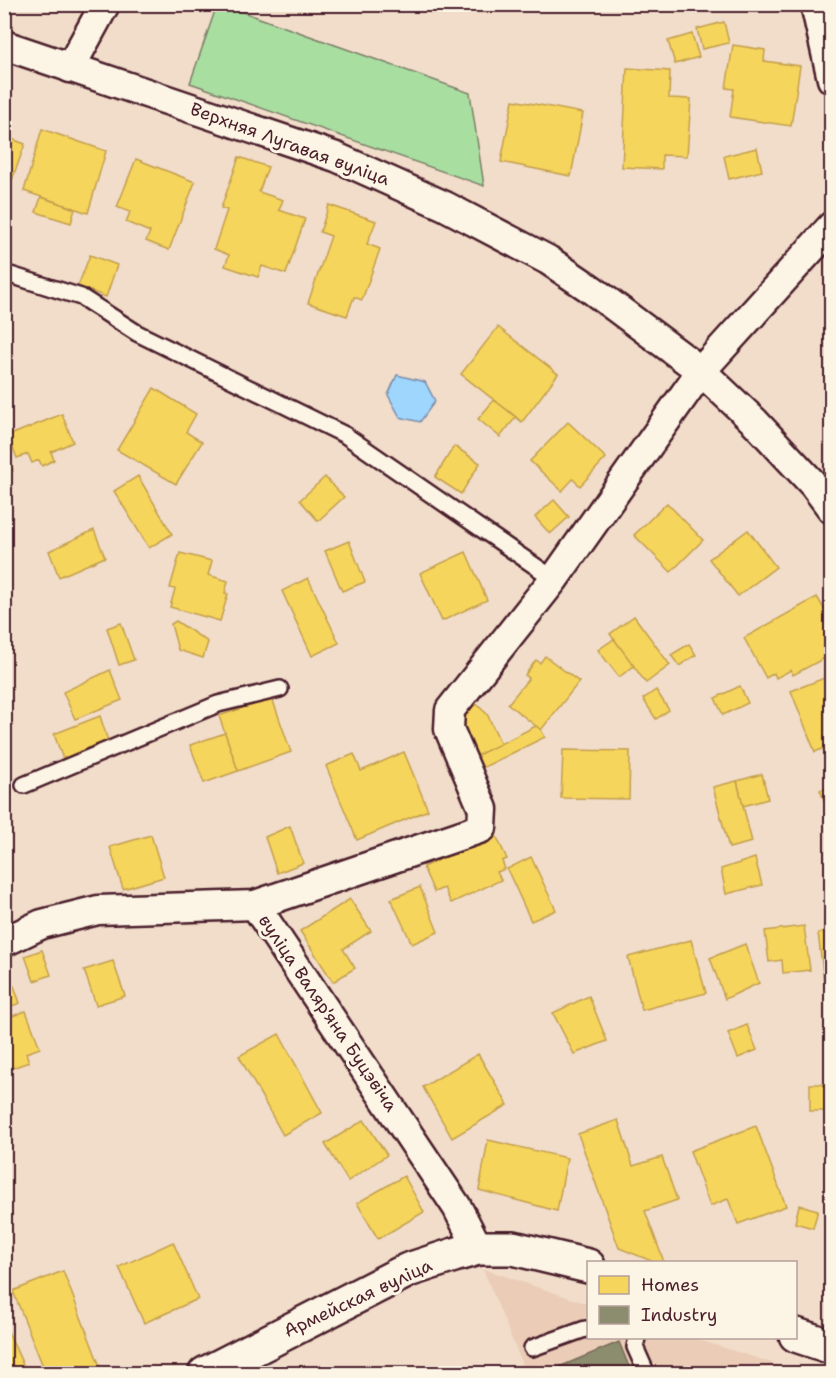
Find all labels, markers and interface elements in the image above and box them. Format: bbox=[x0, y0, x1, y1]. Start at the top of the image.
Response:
street label: Верхняя Лугавая вуліца bbox=[187, 97, 393, 191]
street label: вуліца Валяр'яна Буцэвіча bbox=[253, 910, 403, 1116]
street label: Армейская вуліца bbox=[280, 1253, 436, 1343]
legend bbox=[587, 1261, 797, 1339]
text: Homes bbox=[641, 1273, 699, 1297]
text: Industry bbox=[641, 1303, 717, 1327]

